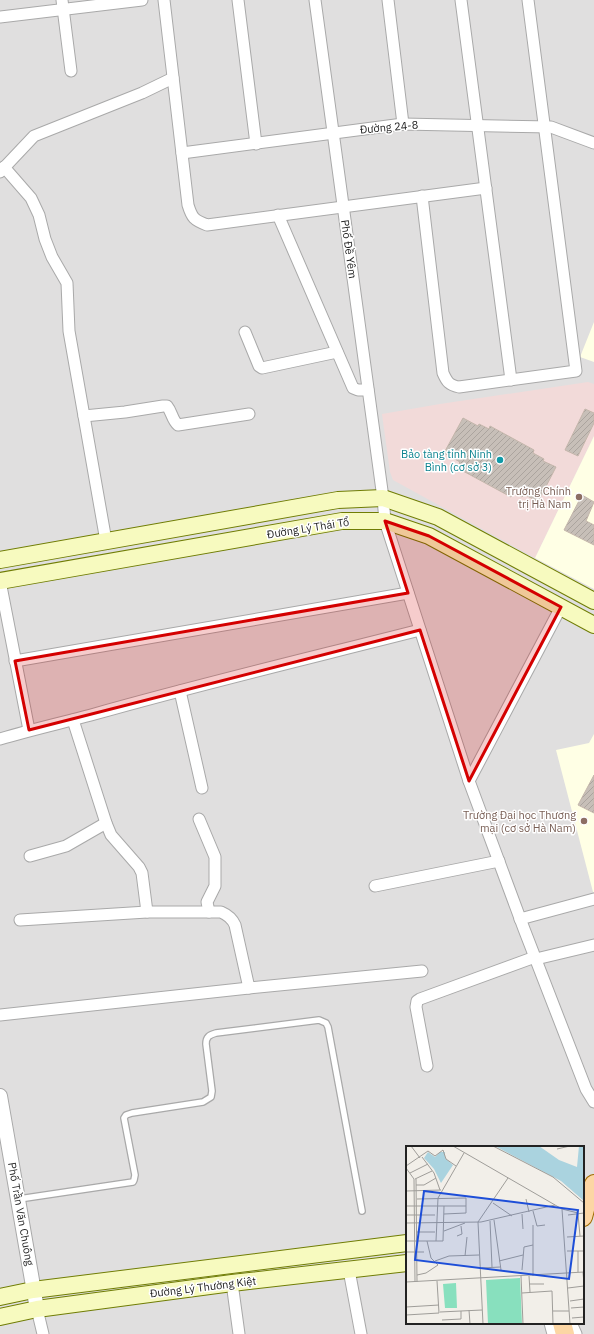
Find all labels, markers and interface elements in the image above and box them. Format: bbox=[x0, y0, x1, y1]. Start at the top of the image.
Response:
street label: Đường 24-8 bbox=[359, 117, 419, 137]
street label: Phố Đề Yêm bbox=[338, 219, 360, 279]
place label: Bảo tàng tỉnh Ninh Bình (cơ sở 3) bbox=[401, 447, 492, 474]
marker: Bảo tàng tỉnh Ninh Bình (cơ sở 3) bbox=[495, 455, 505, 465]
place label: Trường Chính trị Hà Nam bbox=[506, 484, 571, 511]
marker: Trường Chính trị Hà Nam bbox=[574, 492, 584, 502]
street label: Đường Lý Thái Tổ bbox=[266, 515, 350, 541]
place label: Trường Đại học Thương mại (cơ sở Hà Nam) bbox=[463, 808, 576, 835]
marker: Trường Đại học Thương mại (cơ sở Hà Nam) bbox=[579, 816, 589, 826]
inset map bbox=[406, 1146, 584, 1324]
street label: Phố Trần Văn Chuông bbox=[5, 1161, 37, 1267]
street label: Đường Lý Thường Kiệt bbox=[149, 1274, 257, 1300]

